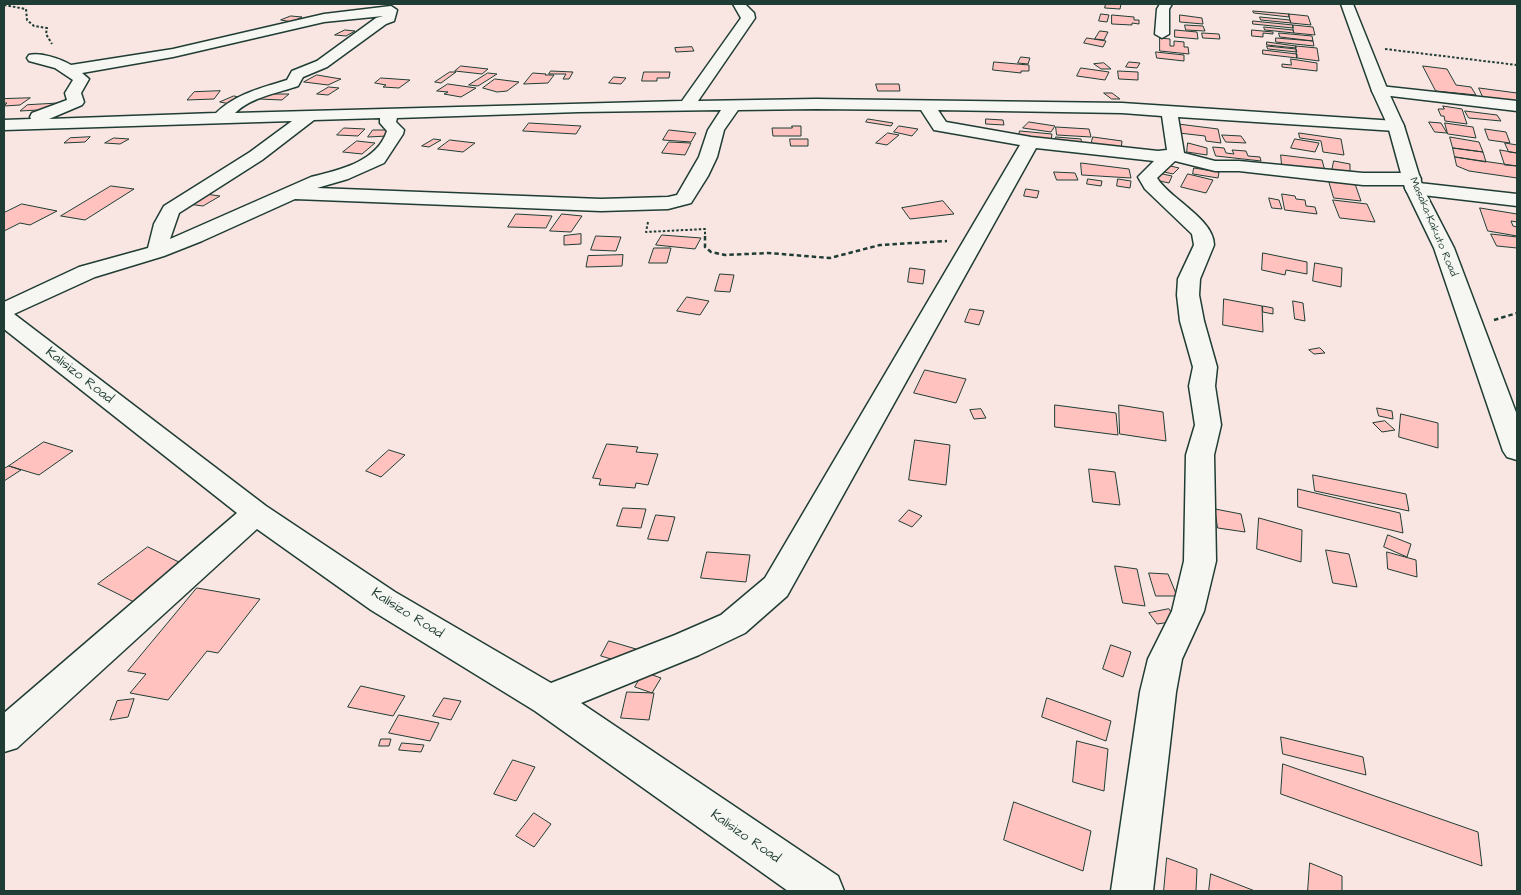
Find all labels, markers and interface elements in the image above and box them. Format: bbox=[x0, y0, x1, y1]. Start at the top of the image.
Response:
street label: Masaka-Kakuto Road bbox=[1406, 175, 1460, 279]
street label: Kalisizo Road bbox=[42, 344, 116, 408]
street label: Kalisizo Road bbox=[368, 585, 446, 643]
street label: Kalisizo Road bbox=[707, 807, 783, 867]

